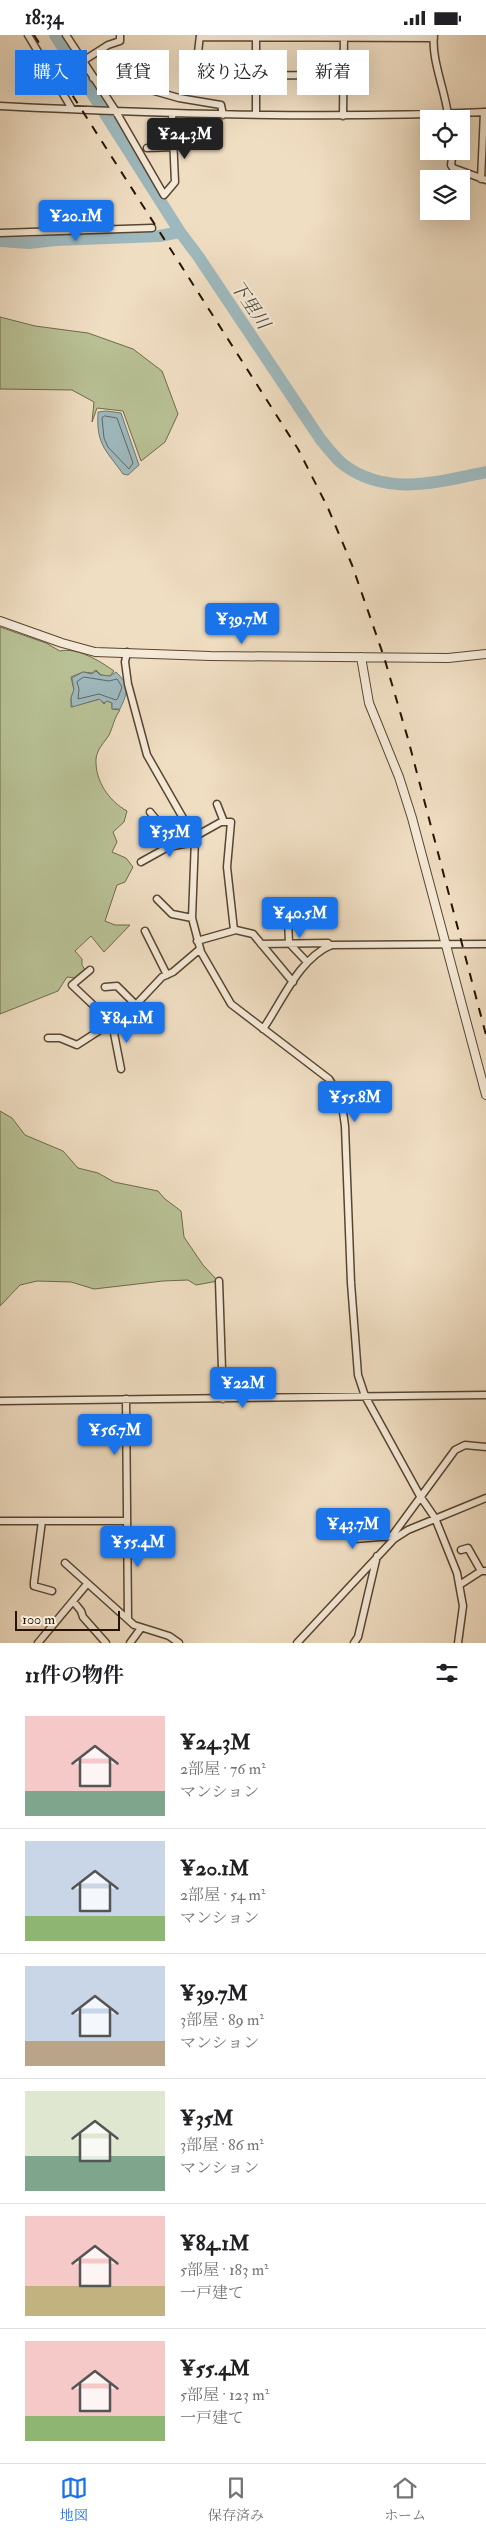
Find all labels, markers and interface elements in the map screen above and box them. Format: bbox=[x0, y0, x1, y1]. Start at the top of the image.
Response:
text: 18:34 bbox=[25, 6, 63, 30]
chip: 購入 bbox=[15, 50, 87, 95]
chip: 賃貸 bbox=[97, 50, 169, 95]
chip: 絞り込み bbox=[179, 50, 287, 95]
chip: 新着 bbox=[297, 50, 369, 95]
map controls bbox=[420, 110, 470, 220]
button: locate bbox=[420, 110, 470, 160]
pin: ¥24.3M bbox=[144, 117, 226, 160]
text: ¥24.3M bbox=[158, 124, 212, 144]
button: layers bbox=[420, 170, 470, 220]
pin: ¥20.1M bbox=[35, 199, 117, 242]
text: ¥20.1M bbox=[50, 206, 102, 226]
water label: 下里川 bbox=[225, 276, 276, 335]
pin: ¥39.7M bbox=[201, 603, 283, 645]
text: ¥39.7M bbox=[216, 609, 268, 629]
pin: ¥35M bbox=[140, 815, 200, 858]
text: ¥35M bbox=[150, 822, 190, 842]
pin: ¥40.5M bbox=[259, 897, 341, 939]
text: ¥40.5M bbox=[273, 903, 327, 923]
pin: ¥84.1M bbox=[86, 1001, 168, 1044]
text: ¥84.1M bbox=[101, 1008, 153, 1028]
pin: ¥55.8M bbox=[314, 1081, 396, 1123]
text: ¥55.8M bbox=[329, 1087, 381, 1107]
pin: ¥22M bbox=[213, 1367, 273, 1409]
text: ¥22M bbox=[221, 1373, 265, 1393]
pin: ¥56.7M bbox=[74, 1413, 156, 1456]
text: ¥56.7M bbox=[89, 1420, 141, 1440]
pin: ¥43.7M bbox=[312, 1507, 394, 1550]
text: ¥43.7M bbox=[327, 1514, 379, 1534]
pin: ¥55.4M bbox=[97, 1525, 179, 1568]
text: ¥55.4M bbox=[111, 1532, 165, 1552]
scale bar bbox=[15, 1608, 120, 1631]
text: 100 m bbox=[22, 1611, 55, 1628]
icon: filters bbox=[433, 1659, 461, 1687]
text: 11件の物件 bbox=[25, 1662, 124, 1689]
text: ¥24.3M bbox=[180, 1729, 251, 1756]
icon: home bbox=[65, 1736, 125, 1796]
text: 2部屋 · 76 m² bbox=[180, 1759, 266, 1779]
text: マンション bbox=[180, 1782, 259, 1802]
text: ¥20.1M bbox=[180, 1855, 249, 1882]
icon: home bbox=[65, 1861, 125, 1921]
text: 2部屋 · 54 m² bbox=[180, 1885, 266, 1905]
text: マンション bbox=[180, 1908, 259, 1928]
text: ¥39.7M bbox=[180, 1980, 248, 2007]
icon: home bbox=[65, 1986, 125, 2046]
text: 3部屋 · 89 m² bbox=[180, 2010, 264, 2030]
text: マンション bbox=[180, 2033, 259, 2053]
text: ¥35M bbox=[180, 2105, 233, 2132]
icon: home bbox=[65, 2111, 125, 2171]
text: 3部屋 · 86 m² bbox=[180, 2135, 264, 2155]
text: マンション bbox=[180, 2158, 259, 2178]
text: ¥84.1M bbox=[180, 2230, 249, 2257]
icon: home bbox=[65, 2236, 125, 2296]
text: 5部屋 · 183 m² bbox=[180, 2260, 269, 2280]
text: 一戸建て bbox=[180, 2283, 244, 2303]
text: ¥55.4M bbox=[180, 2355, 250, 2382]
icon: home bbox=[65, 2361, 125, 2421]
text: 5部屋 · 123 m² bbox=[180, 2385, 269, 2405]
text: 一戸建て bbox=[180, 2408, 244, 2428]
tab: 地図 bbox=[60, 2474, 88, 2524]
tab: 保存済み bbox=[208, 2474, 264, 2524]
tab: ホーム bbox=[384, 2474, 426, 2524]

